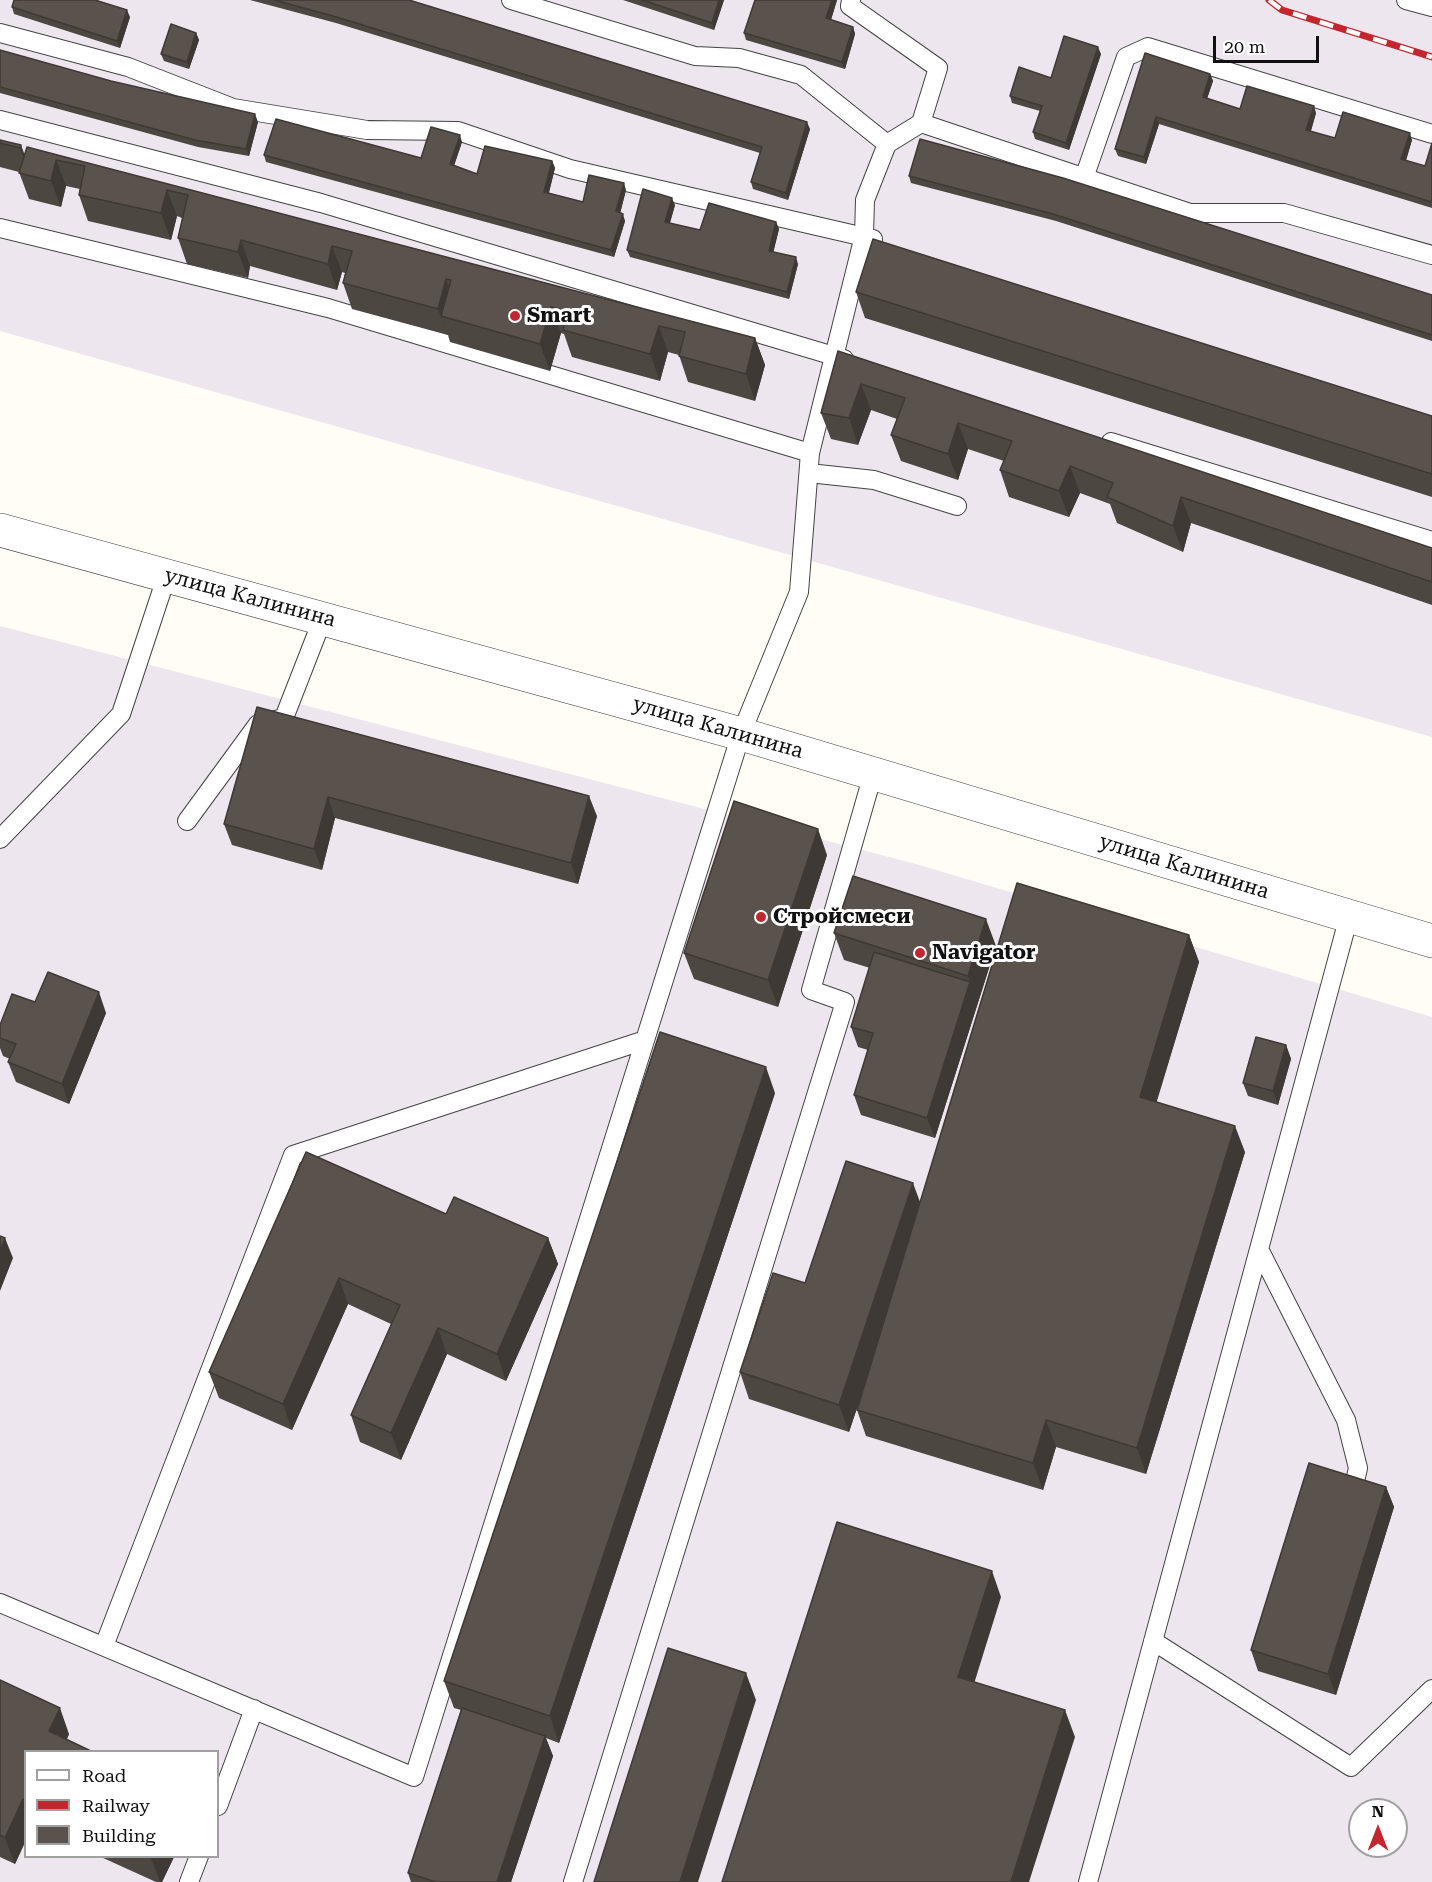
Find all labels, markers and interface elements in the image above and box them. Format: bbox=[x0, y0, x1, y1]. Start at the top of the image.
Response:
scale bar bbox=[1216, 24, 1322, 62]
text: 20 m bbox=[1224, 36, 1265, 57]
place label: Smart bbox=[527, 303, 591, 329]
marker: Smart bbox=[508, 309, 522, 323]
street label: улица Калинина bbox=[162, 563, 338, 633]
street label: улица Калинина bbox=[630, 692, 806, 764]
street label: улица Калинина bbox=[1096, 829, 1272, 905]
place label: Стройсмеси bbox=[773, 904, 911, 930]
marker: Стройсмеси bbox=[754, 910, 768, 924]
place label: Navigator bbox=[932, 940, 1036, 966]
marker: Navigator bbox=[913, 946, 927, 960]
legend bbox=[24, 1750, 219, 1858]
text: Road bbox=[82, 1765, 126, 1786]
text: Railway bbox=[82, 1795, 150, 1816]
north arrow bbox=[1348, 1798, 1408, 1858]
text: N bbox=[1372, 1802, 1384, 1821]
text: Building bbox=[82, 1825, 156, 1846]

